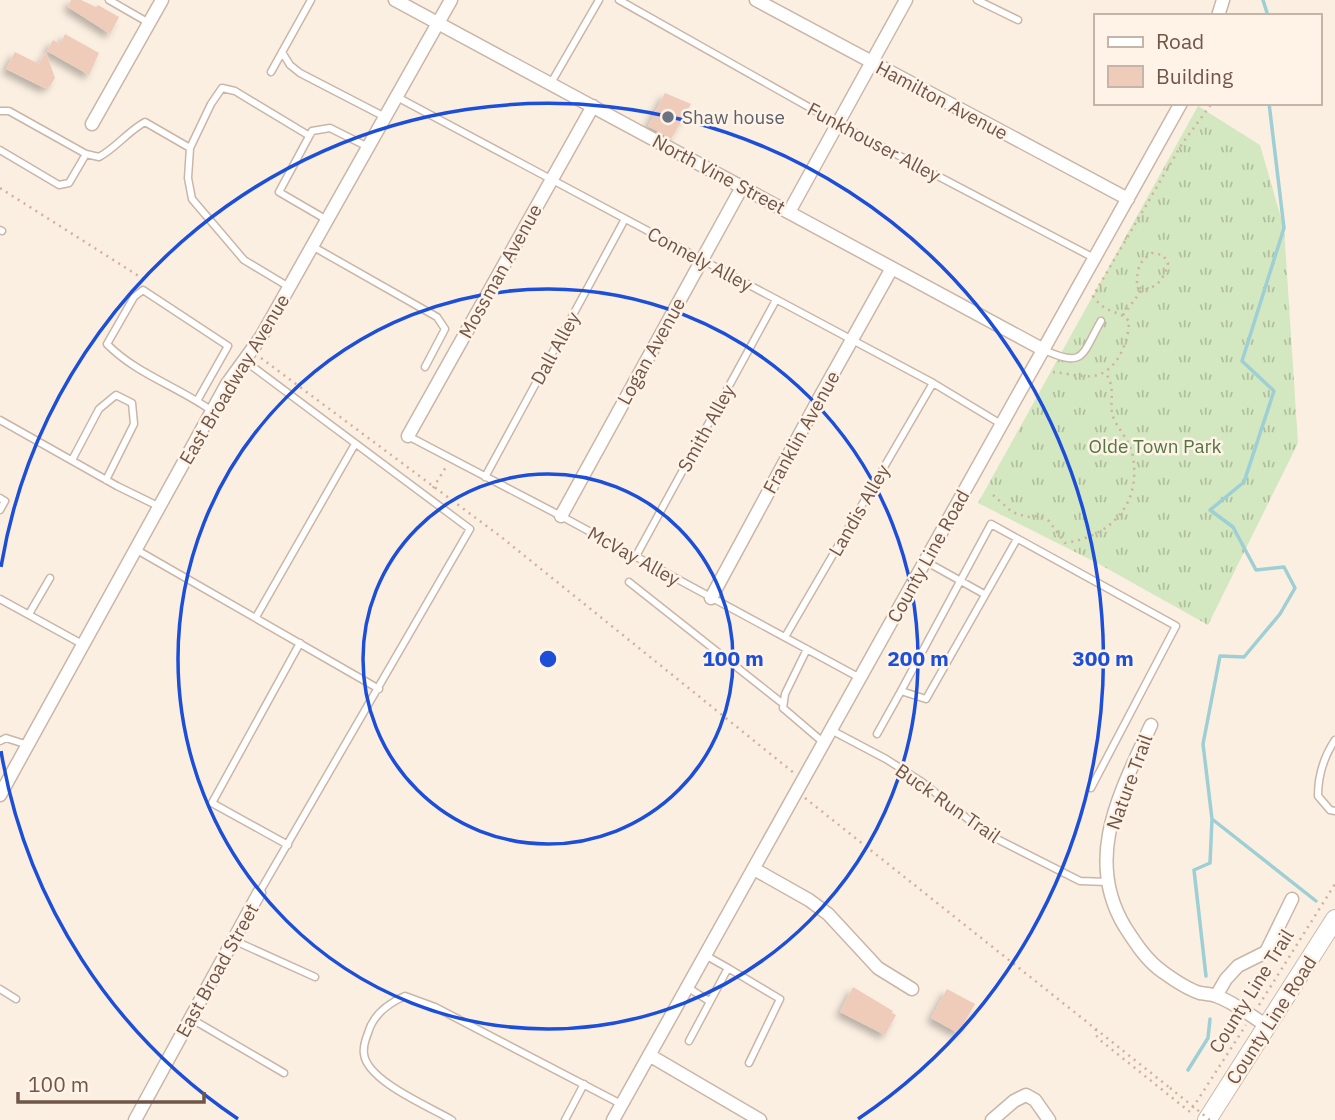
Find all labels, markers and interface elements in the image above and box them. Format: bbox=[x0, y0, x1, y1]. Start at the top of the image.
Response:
legend bbox=[1094, 14, 1321, 105]
text: Road bbox=[1156, 27, 1204, 55]
street label: Hamilton Avenue bbox=[872, 55, 1012, 145]
text: Building bbox=[1156, 62, 1233, 90]
street label: Funkhouser Alley bbox=[803, 97, 945, 187]
place label: Shaw house bbox=[682, 105, 785, 129]
marker: Shaw house bbox=[660, 109, 676, 125]
street label: North Vine Street bbox=[648, 129, 790, 219]
street label: Mossman Avenue bbox=[453, 200, 547, 342]
street label: Connely Alley bbox=[643, 221, 757, 297]
street label: East Broadway Avenue bbox=[174, 289, 294, 469]
street label: Logan Avenue bbox=[612, 293, 690, 409]
street label: Dall Alley bbox=[525, 307, 585, 389]
street label: Franklin Avenue bbox=[757, 366, 845, 498]
street label: Smith Alley bbox=[672, 380, 740, 476]
park label: Olde Town Park bbox=[1088, 434, 1222, 458]
street label: Landis Alley bbox=[823, 459, 895, 560]
street label: County Line Road bbox=[882, 485, 974, 627]
street label: McVay Alley bbox=[584, 521, 685, 591]
text: 100 m bbox=[702, 644, 764, 672]
text: 200 m bbox=[887, 644, 949, 672]
text: 300 m bbox=[1072, 644, 1134, 672]
centre of rings bbox=[536, 647, 560, 671]
street label: Nature Trail bbox=[1101, 731, 1157, 833]
street label: Buck Run Trail bbox=[891, 758, 1005, 848]
street label: East Broad Street bbox=[170, 899, 264, 1041]
street label: County Line Trail bbox=[1203, 925, 1299, 1057]
street label: County Line Road bbox=[1221, 951, 1321, 1089]
scale bar bbox=[18, 1060, 203, 1104]
text: 100 m bbox=[28, 1070, 89, 1098]

